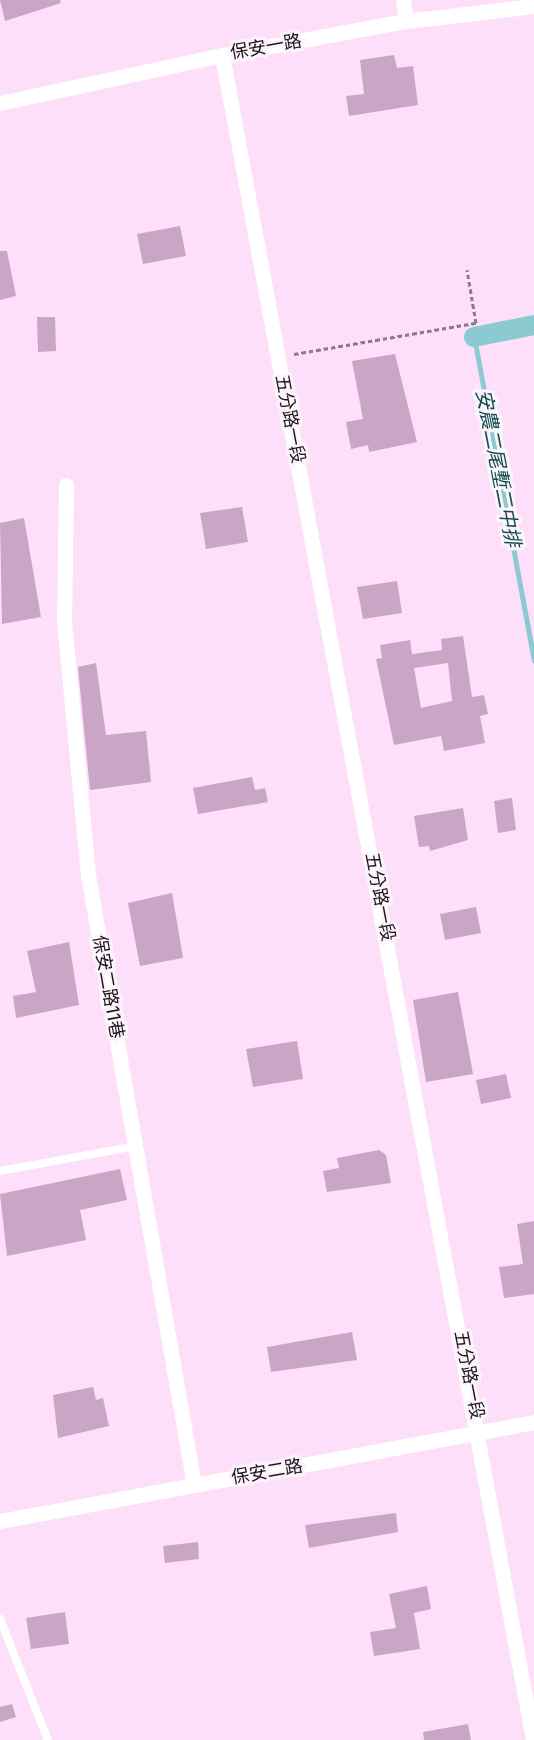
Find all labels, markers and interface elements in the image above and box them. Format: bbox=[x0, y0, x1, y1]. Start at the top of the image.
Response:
street label: 保安一路 bbox=[229, 30, 303, 64]
street label: 五分路一段 bbox=[271, 373, 309, 465]
water label: 安農二尾塹二中排 bbox=[471, 387, 525, 549]
street label: 五分路一段 bbox=[361, 851, 399, 943]
street label: 保安二路11巷 bbox=[88, 934, 128, 1040]
street label: 五分路一段 bbox=[450, 1329, 488, 1421]
street label: 保安二路 bbox=[230, 1455, 304, 1489]

